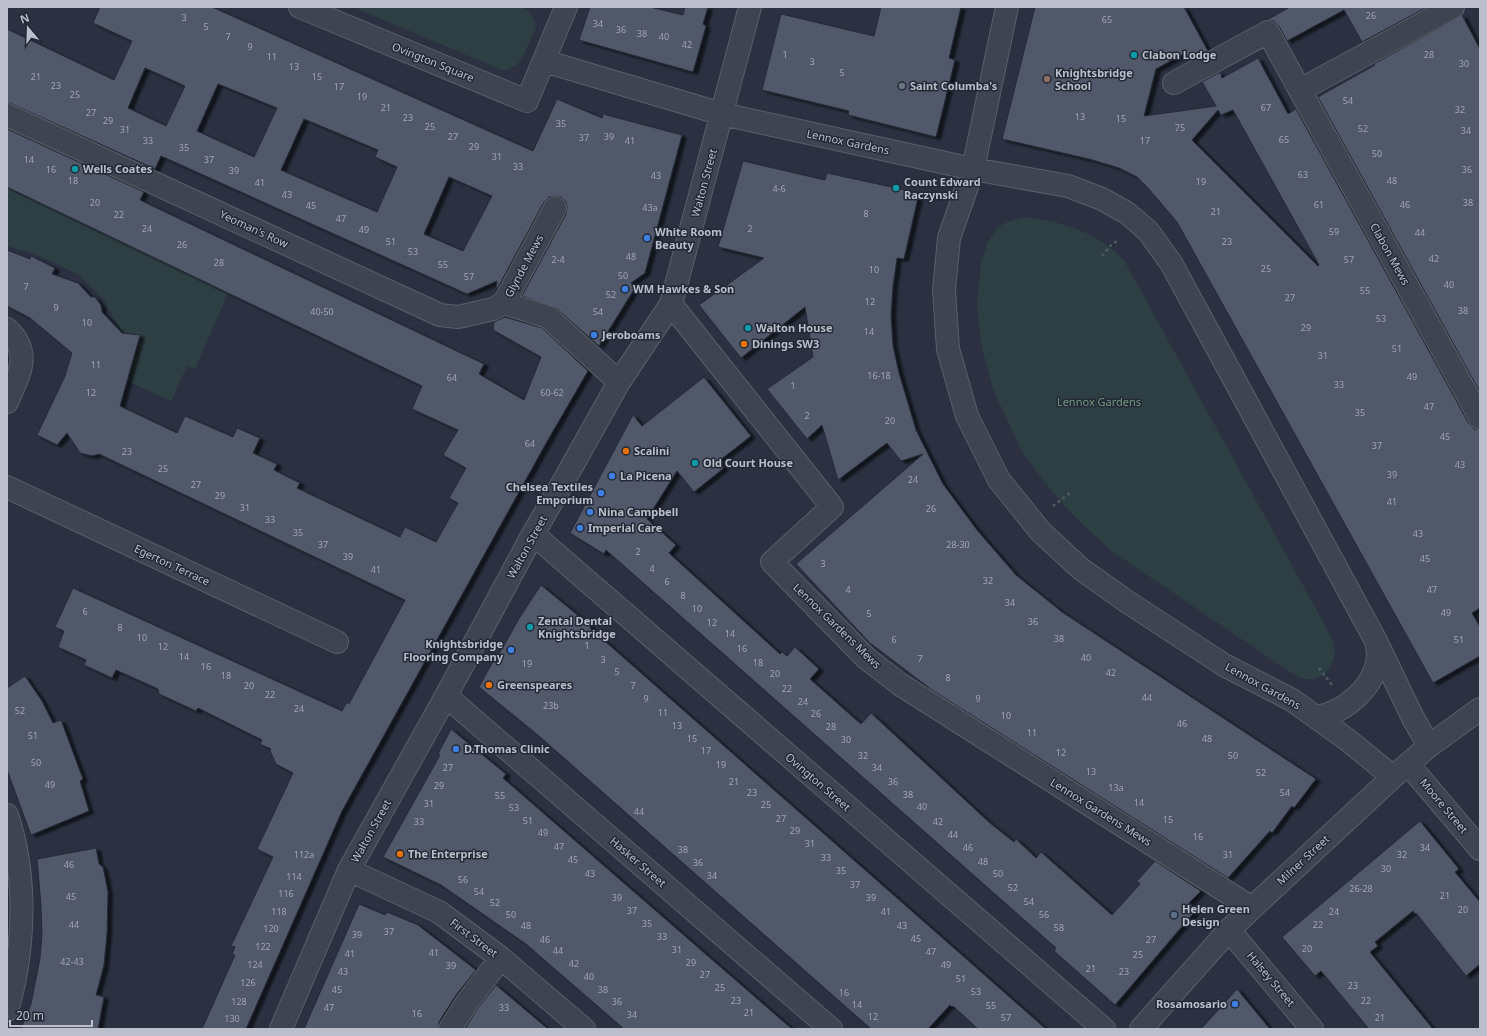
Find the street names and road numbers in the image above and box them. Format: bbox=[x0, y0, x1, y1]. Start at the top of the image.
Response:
street label: Ovington Square bbox=[390, 38, 476, 85]
street label: Lennox Gardens bbox=[805, 125, 891, 158]
street label: Walton Street bbox=[687, 147, 720, 219]
street label: Yeoman's Row bbox=[218, 206, 291, 251]
street label: Clabon Mews bbox=[1367, 220, 1414, 288]
street label: Glynde Mews bbox=[501, 232, 546, 300]
street label: Walton Street bbox=[503, 512, 550, 581]
street label: Egerton Terrace bbox=[132, 540, 213, 589]
street label: Lennox Gardens Mews bbox=[790, 580, 885, 672]
street label: Lennox Gardens bbox=[1223, 659, 1304, 713]
street label: Ovington Street bbox=[783, 749, 854, 814]
street label: Lennox Gardens Mews bbox=[1048, 774, 1155, 849]
street label: Moore Street bbox=[1417, 775, 1472, 836]
street label: Walton Street bbox=[347, 796, 394, 865]
street label: Milner Street bbox=[1273, 831, 1332, 888]
street label: Hasker Street bbox=[607, 833, 670, 890]
street label: First Street bbox=[447, 915, 501, 960]
street label: Halsey Street bbox=[1244, 948, 1299, 1009]

